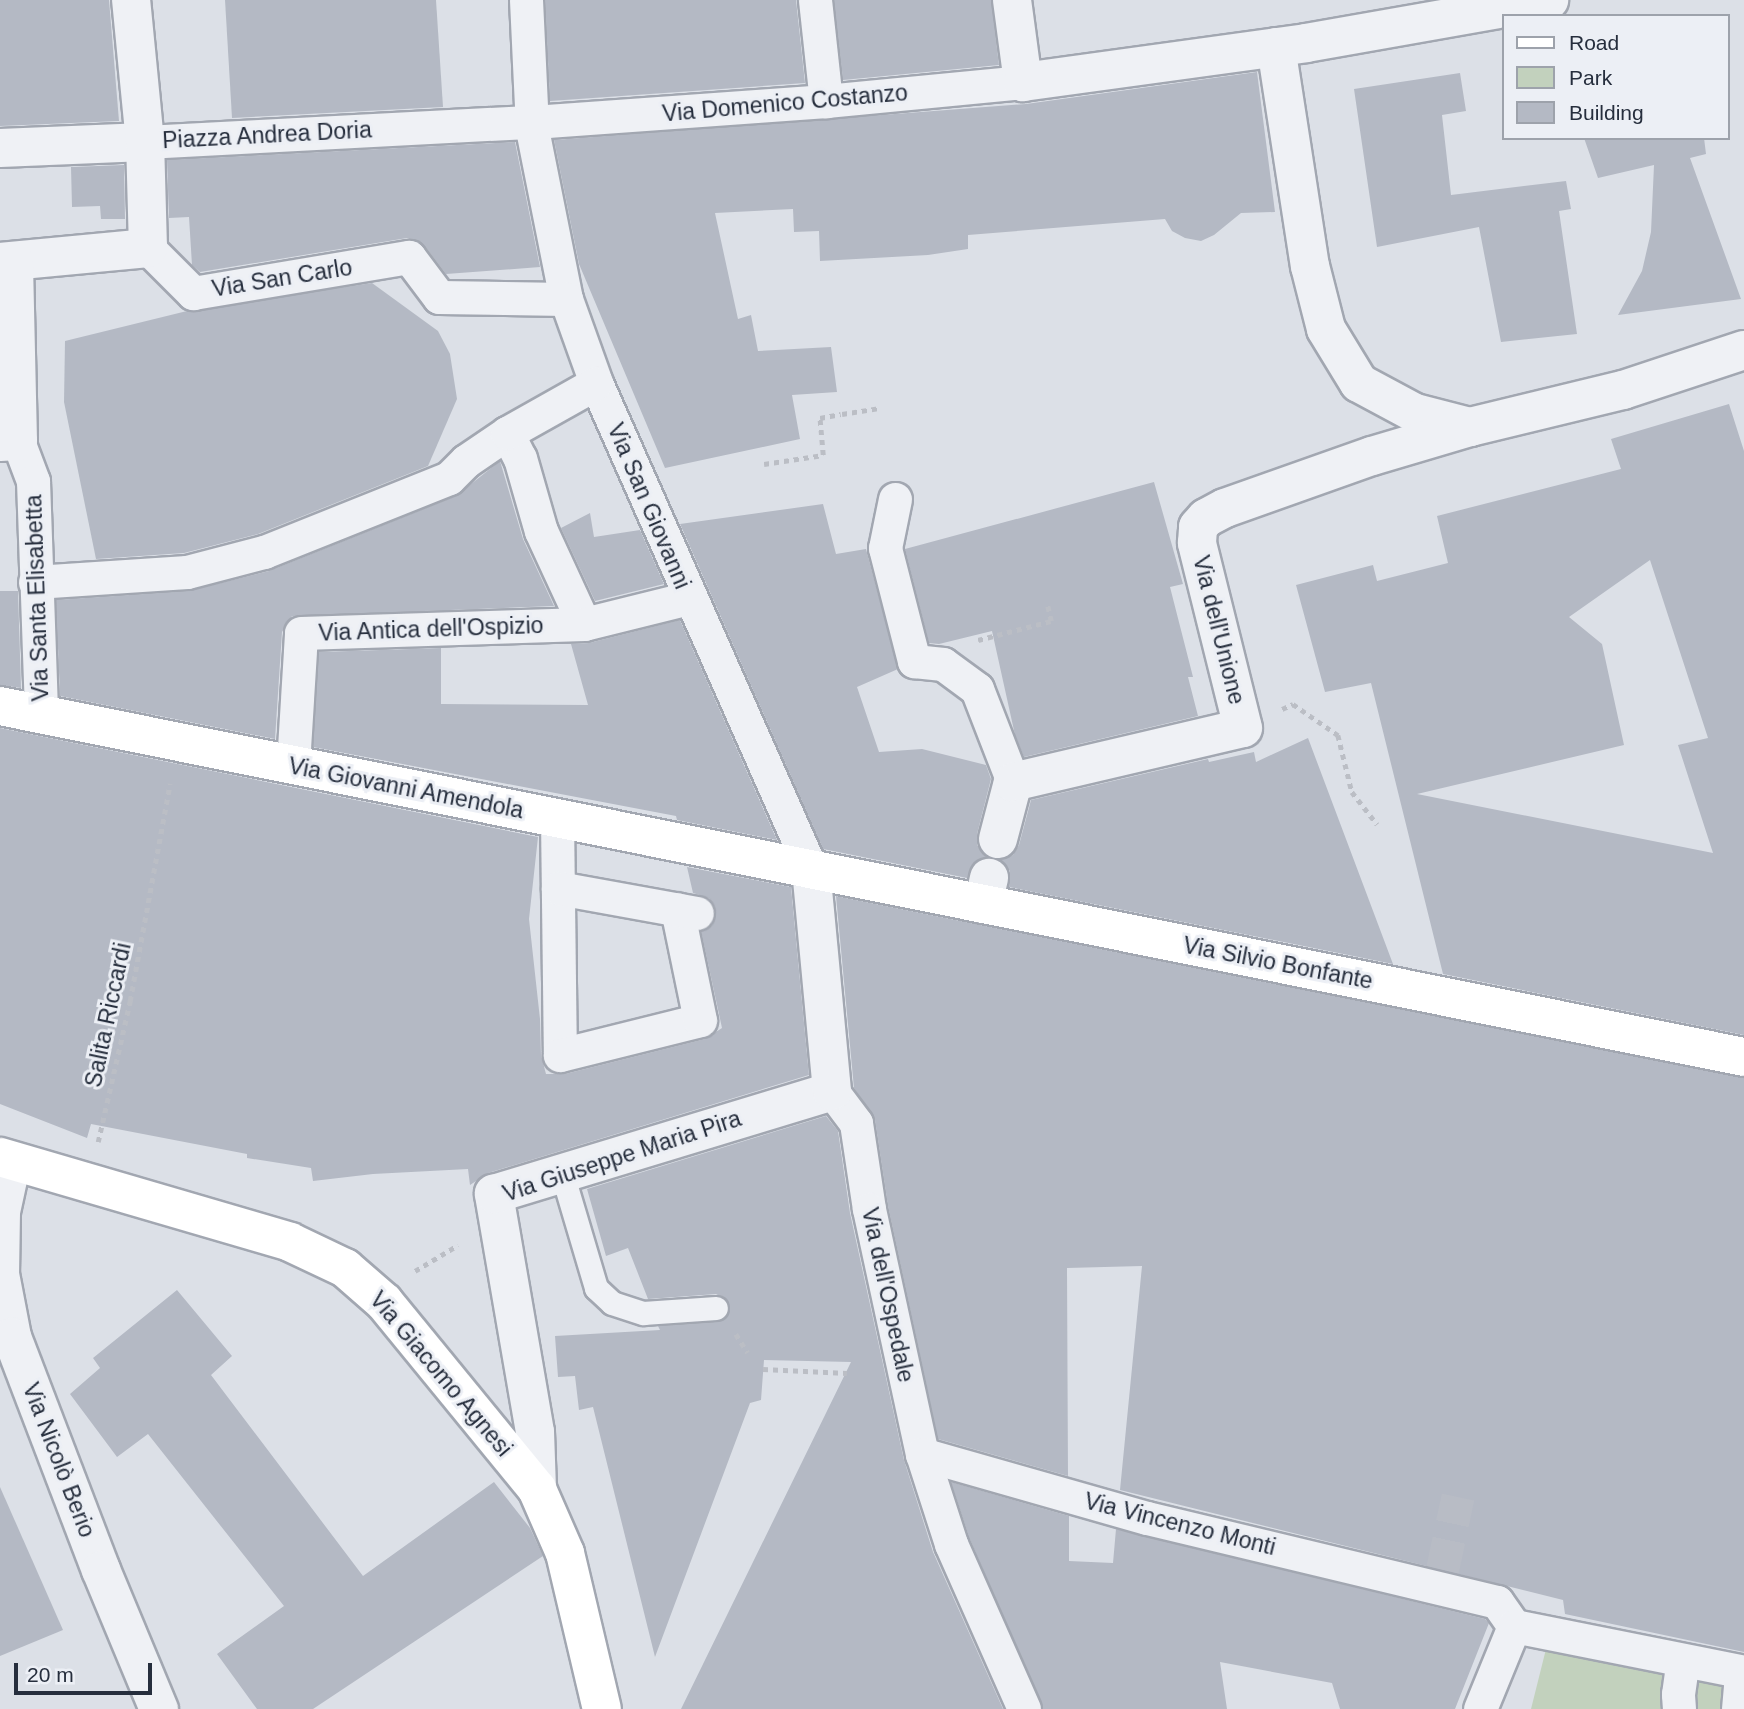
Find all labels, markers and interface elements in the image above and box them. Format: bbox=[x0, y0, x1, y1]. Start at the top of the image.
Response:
legend bbox=[1502, 14, 1730, 140]
text: Road bbox=[1569, 31, 1619, 54]
text: Park bbox=[1569, 66, 1612, 89]
street label: Via Domenico Costanzo bbox=[661, 79, 909, 127]
text: Building bbox=[1569, 101, 1644, 124]
street label: Piazza Andrea Doria bbox=[161, 116, 373, 154]
street label: Via San Carlo bbox=[210, 253, 354, 303]
street label: Via San Giovanni bbox=[602, 419, 696, 593]
street label: Via Santa Elisabetta bbox=[20, 494, 54, 702]
street label: Via dell'Unione bbox=[1187, 553, 1251, 707]
street label: Via Antica dell'Ospizio bbox=[317, 611, 545, 647]
street label: Via Giovanni Amendola bbox=[286, 752, 526, 824]
street label: Via Silvio Bonfante bbox=[1181, 931, 1375, 995]
street label: Salita Riccardi bbox=[79, 940, 137, 1090]
street label: Via Giuseppe Maria Pira bbox=[499, 1104, 745, 1208]
street label: Via dell'Ospedale bbox=[856, 1205, 920, 1385]
street label: Via Giacomo Agnesi bbox=[364, 1285, 518, 1463]
street label: Via Nicolò Berio bbox=[17, 1379, 101, 1541]
street label: Via Vincenzo Monti bbox=[1082, 1487, 1278, 1561]
scale bar bbox=[18, 1650, 156, 1694]
text: 20 m bbox=[27, 1663, 74, 1686]

